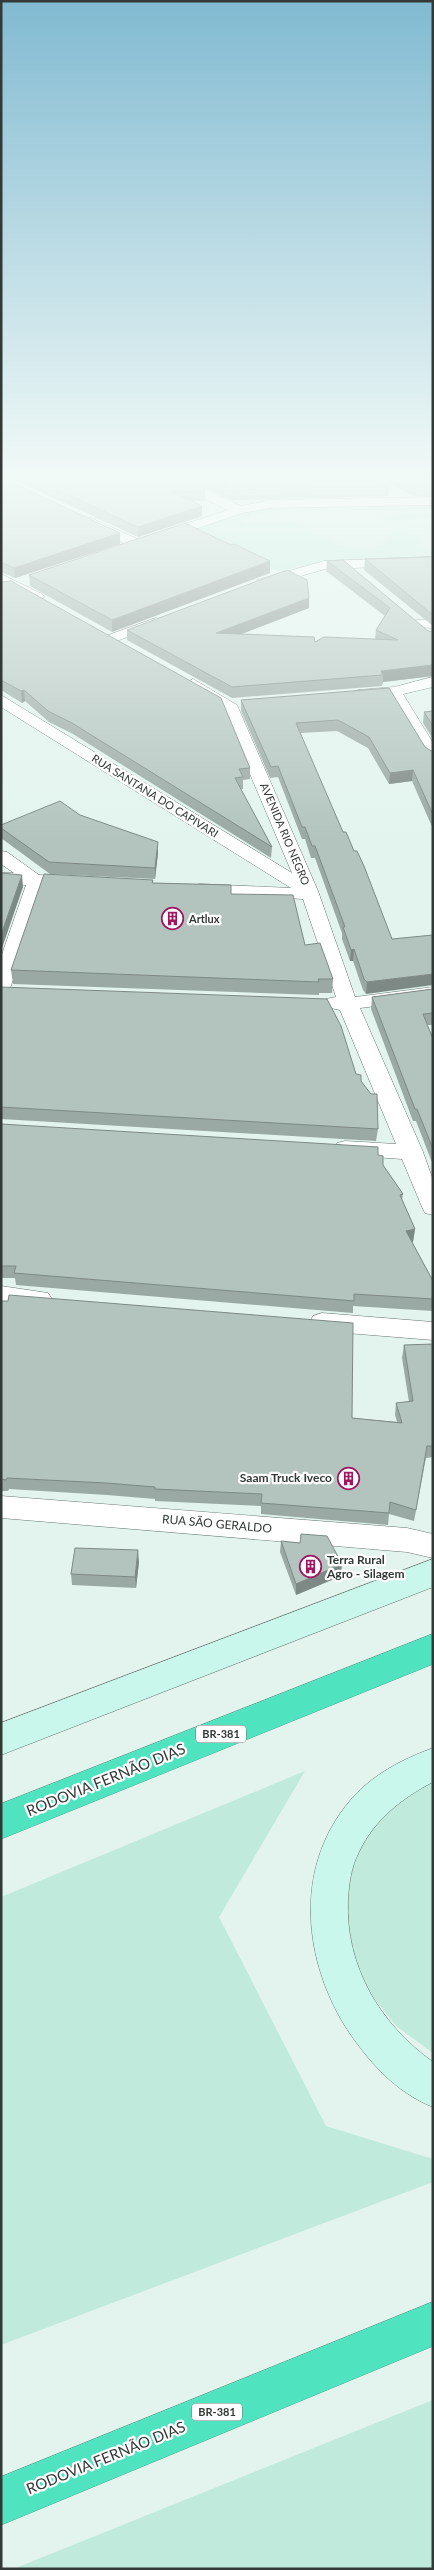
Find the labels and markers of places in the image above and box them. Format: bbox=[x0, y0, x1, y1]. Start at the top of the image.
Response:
building icon: Artlux bbox=[161, 907, 185, 931]
place label: Artlux bbox=[188, 912, 220, 925]
building icon: Saam Truck Iveco bbox=[336, 1466, 360, 1490]
place label: Saam Truck Iveco bbox=[240, 1470, 332, 1485]
place label: Terra Rural Agro - Silagem bbox=[326, 1552, 405, 1581]
building icon: Terra Rural Agro - Silagem bbox=[299, 1555, 323, 1579]

